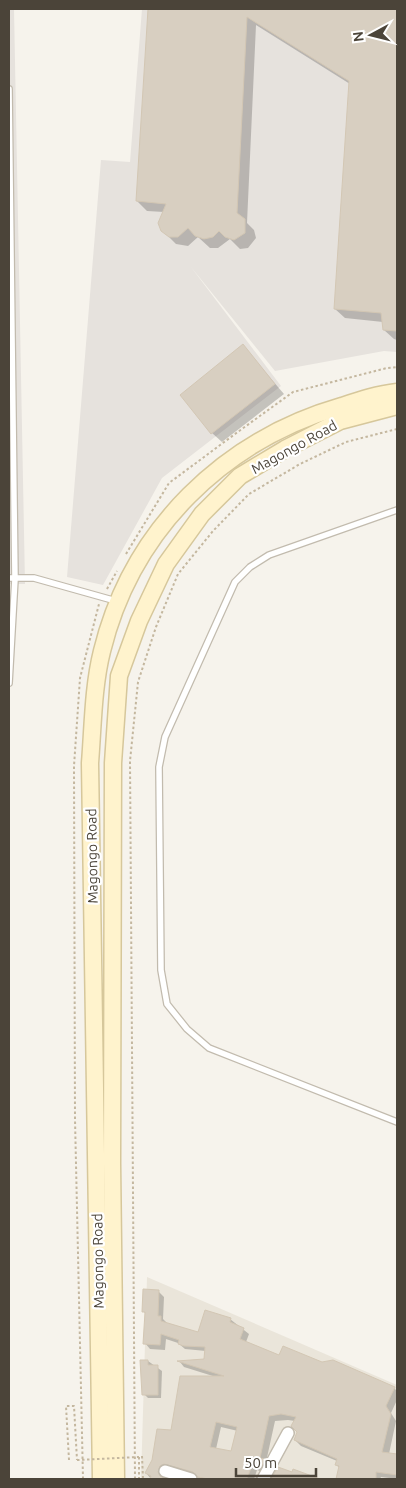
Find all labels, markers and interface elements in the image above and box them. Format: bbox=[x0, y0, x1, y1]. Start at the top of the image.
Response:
north arrow bbox=[346, 10, 396, 60]
text: N bbox=[350, 30, 367, 43]
street label: Magongo Road bbox=[248, 417, 340, 477]
street label: Magongo Road bbox=[83, 808, 101, 904]
street label: Magongo Road bbox=[89, 1213, 107, 1309]
scale bar bbox=[236, 1446, 316, 1478]
text: 50 m bbox=[244, 1454, 277, 1471]

